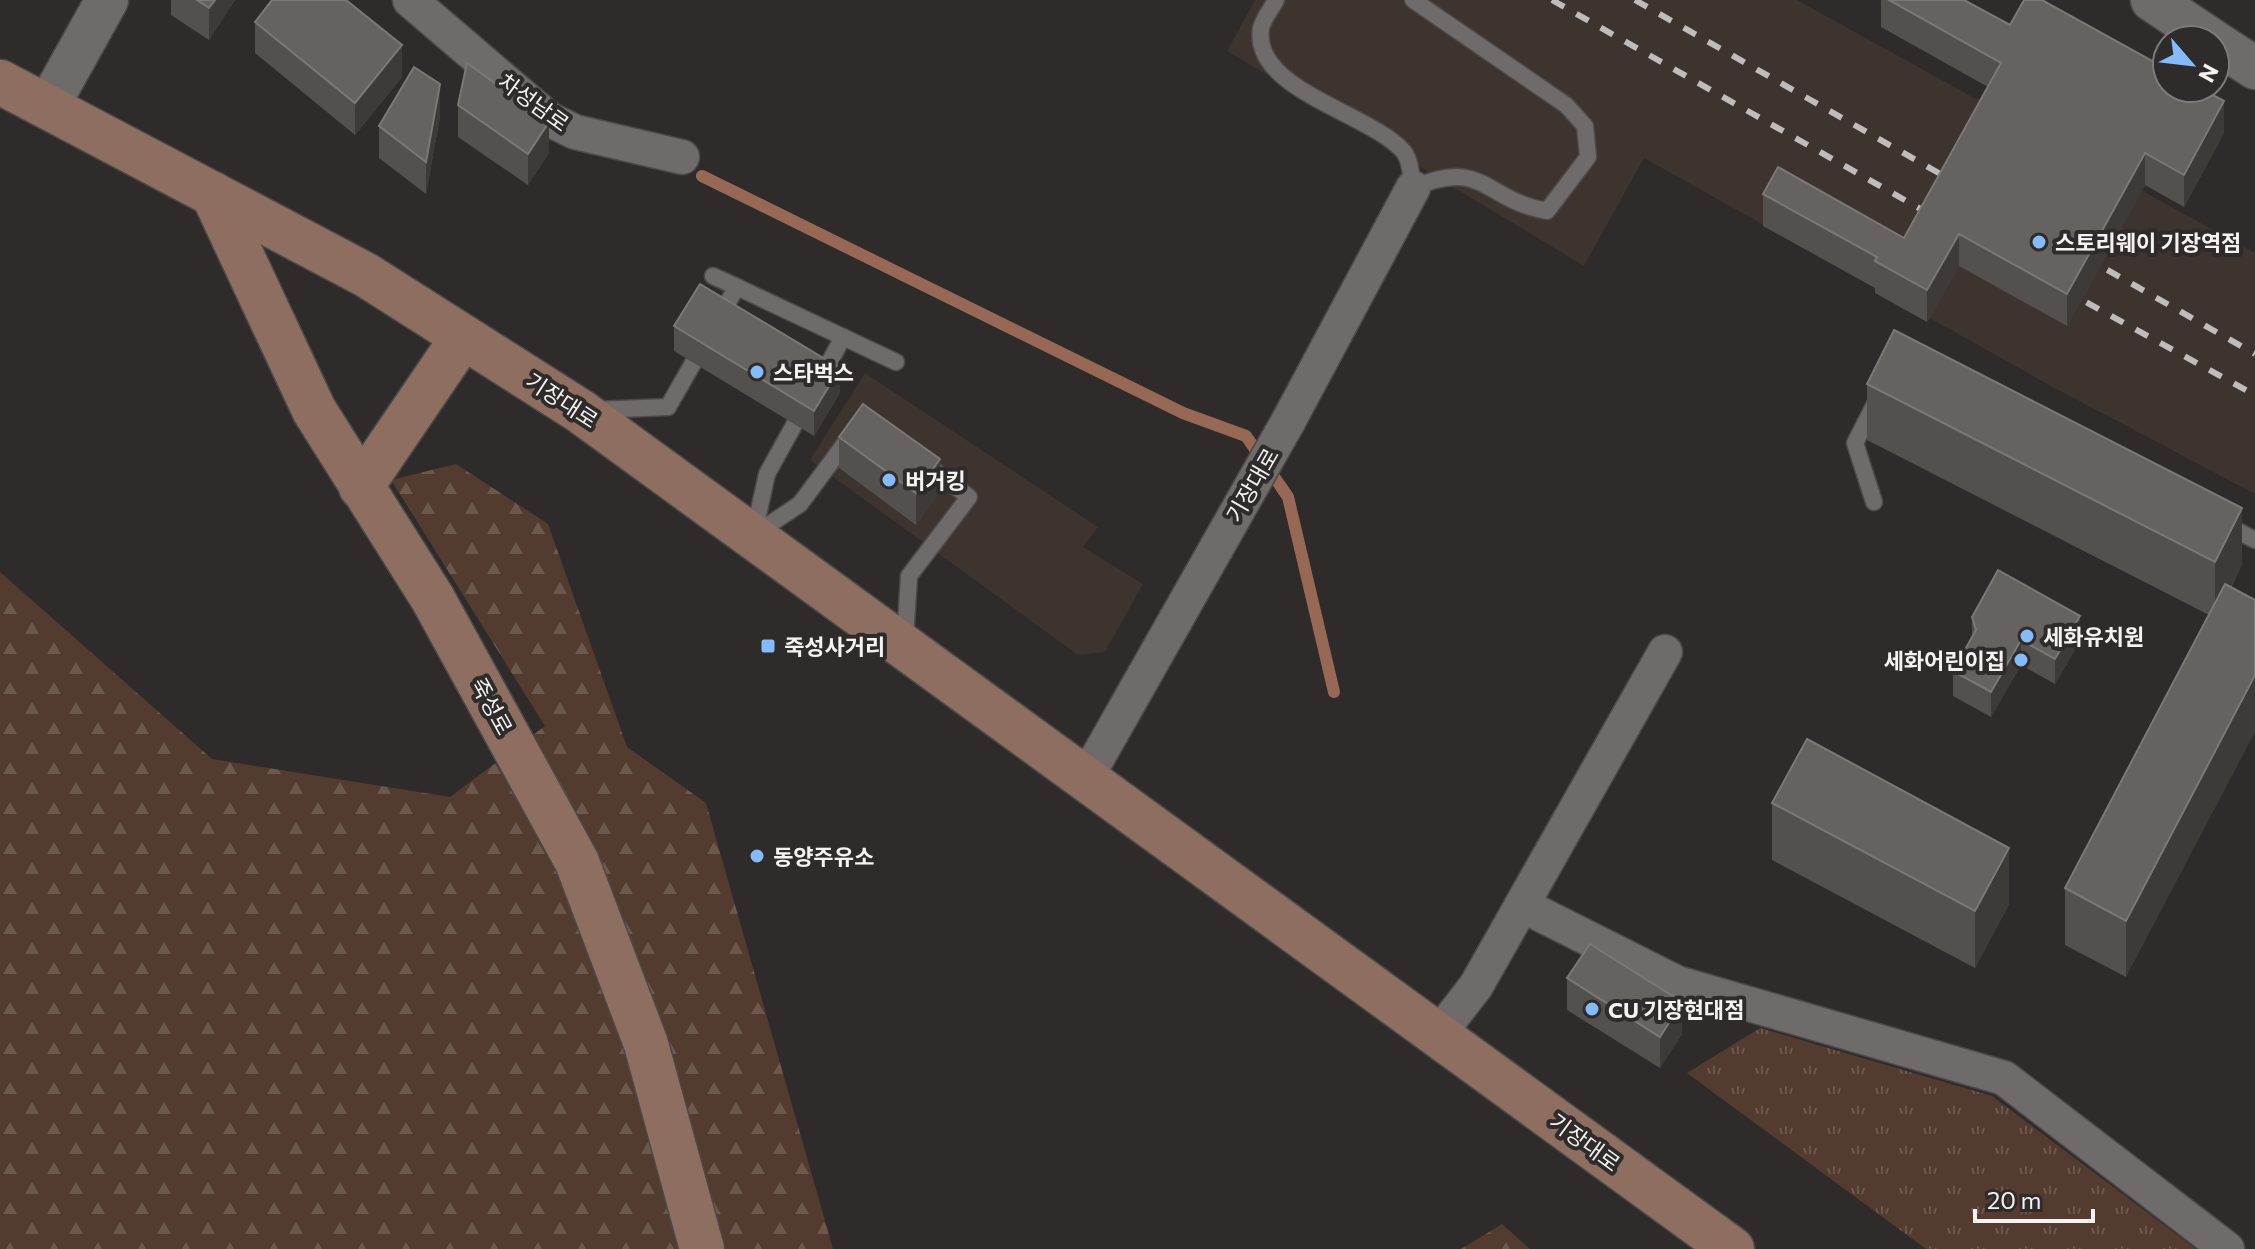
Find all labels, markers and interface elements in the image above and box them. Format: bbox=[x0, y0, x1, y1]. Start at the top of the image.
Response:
north arrow bbox=[2151, 24, 2231, 104]
text: N bbox=[2193, 60, 2225, 87]
street label: 차성남로 bbox=[493, 67, 575, 137]
place label: 스토리웨이 기장역점 bbox=[2055, 229, 2241, 256]
marker: 스토리웨이 기장역점 bbox=[2030, 233, 2048, 251]
place label: 스타벅스 bbox=[773, 359, 854, 386]
marker: 스타벅스 bbox=[748, 363, 766, 381]
street label: 기장대로 bbox=[521, 367, 603, 433]
street label: 기장대로 bbox=[1220, 443, 1284, 527]
place label: 버거킹 bbox=[905, 467, 966, 494]
marker: 버거킹 bbox=[880, 471, 898, 489]
place label: 세화유치원 bbox=[2043, 623, 2144, 650]
marker: 세화유치원 bbox=[2018, 627, 2036, 645]
place label: 죽성사거리 bbox=[784, 633, 885, 660]
marker: 죽성사거리 bbox=[759, 637, 777, 655]
place label: 세화어린이집 bbox=[1884, 647, 2005, 674]
marker: 세화어린이집 bbox=[2012, 651, 2030, 669]
street label: 죽성로 bbox=[465, 673, 519, 739]
place label: 동양주유소 bbox=[773, 843, 874, 870]
marker: 동양주유소 bbox=[748, 847, 766, 865]
place label: CU 기장현대점 bbox=[1608, 996, 1744, 1023]
marker: CU 기장현대점 bbox=[1583, 1000, 1601, 1018]
street label: 기장대로 bbox=[1544, 1107, 1626, 1177]
scale bar bbox=[1975, 1173, 2093, 1223]
text: 20 m bbox=[1987, 1185, 2041, 1214]

